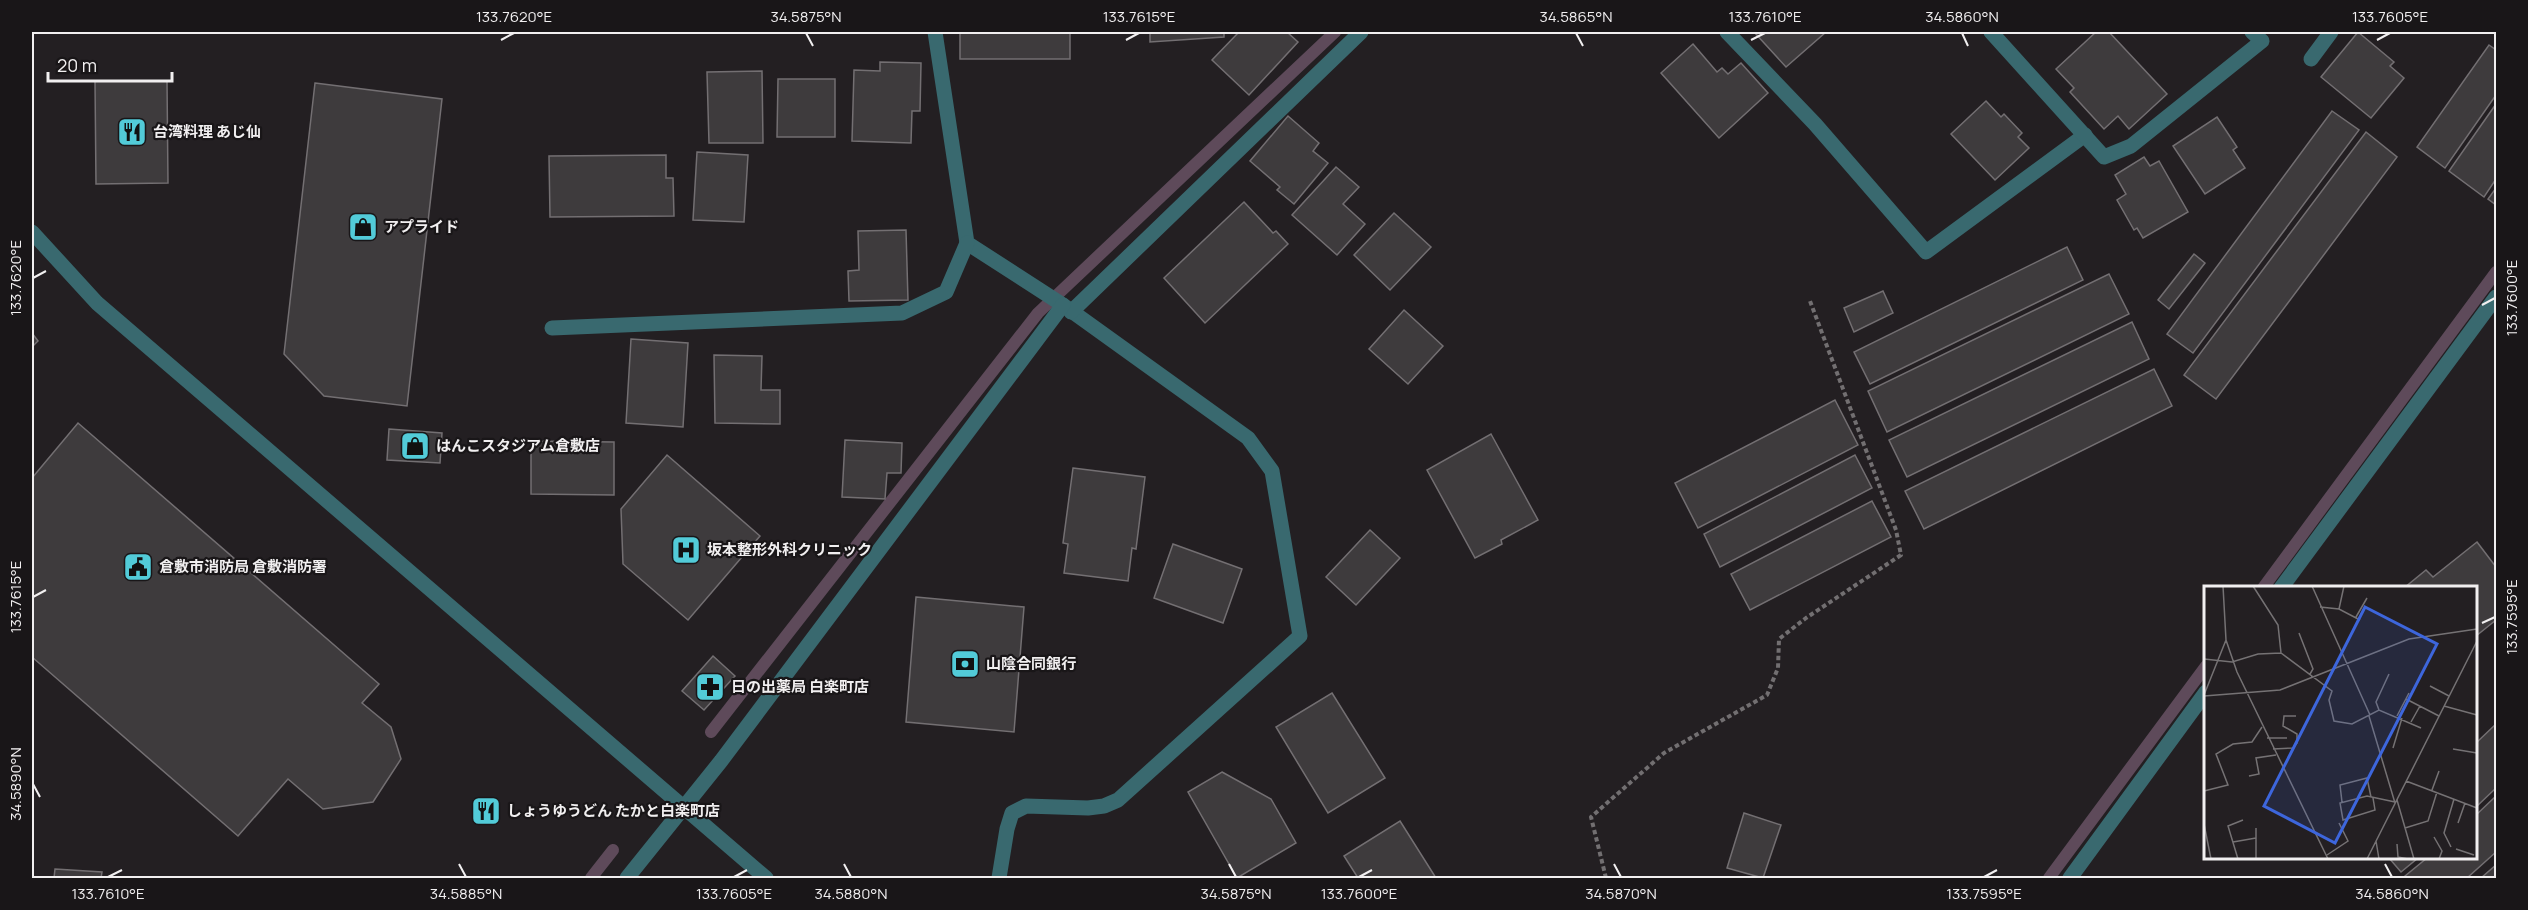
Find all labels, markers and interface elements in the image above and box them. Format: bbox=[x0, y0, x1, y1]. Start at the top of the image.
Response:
text: 133.7620°E bbox=[476, 6, 552, 27]
text: 34.5875°N bbox=[770, 6, 842, 27]
text: 133.7615°E bbox=[1103, 6, 1175, 27]
text: 34.5865°N bbox=[1540, 6, 1613, 27]
text: 133.7610°E bbox=[1728, 6, 1802, 27]
text: 34.5860°N bbox=[1925, 6, 1999, 27]
text: 133.7605°E bbox=[2352, 6, 2428, 27]
scale bar bbox=[48, 45, 172, 83]
text: 20 m bbox=[57, 53, 97, 77]
restaurant icon: 台湾料理 あじ仙 bbox=[116, 116, 148, 148]
place label: 台湾料理 あじ仙 bbox=[153, 121, 261, 142]
shop icon: アプライド bbox=[347, 211, 379, 243]
place label: アプライド bbox=[384, 216, 459, 237]
text: 133.7620°E bbox=[5, 240, 26, 316]
text: 133.7600°E bbox=[2501, 260, 2522, 336]
shop icon: はんこスタジアム倉敷店 bbox=[399, 430, 431, 462]
place label: はんこスタジアム倉敷店 bbox=[436, 435, 600, 456]
hospital icon: 坂本整形外科クリニック bbox=[670, 534, 702, 566]
place label: 坂本整形外科クリニック bbox=[707, 539, 872, 560]
public building icon: 倉敷市消防局 倉敷消防署 bbox=[122, 551, 154, 583]
place label: 倉敷市消防局 倉敷消防署 bbox=[159, 556, 327, 577]
text: 133.7615°E bbox=[5, 561, 26, 633]
text: 133.7595°E bbox=[2501, 579, 2522, 655]
inset map bbox=[2204, 586, 2477, 859]
bank icon: 山陰合同銀行 bbox=[949, 648, 981, 680]
place label: 山陰合同銀行 bbox=[986, 653, 1076, 674]
pharmacy icon: 日の出薬局 白楽町店 bbox=[694, 671, 726, 703]
place label: 日の出薬局 白楽町店 bbox=[731, 676, 869, 697]
text: 34.5890°N bbox=[5, 747, 26, 821]
restaurant icon: しょうゆうどん たかと白楽町店 bbox=[470, 795, 502, 827]
place label: しょうゆうどん たかと白楽町店 bbox=[507, 800, 720, 821]
text: 133.7610°E bbox=[71, 883, 145, 904]
text: 34.5885°N bbox=[430, 883, 502, 904]
text: 133.7605°E bbox=[696, 883, 772, 904]
text: 34.5880°N bbox=[815, 883, 887, 904]
text: 34.5875°N bbox=[1200, 883, 1272, 904]
text: 133.7600°E bbox=[1321, 883, 1397, 904]
text: 34.5870°N bbox=[1585, 883, 1657, 904]
text: 133.7595°E bbox=[1946, 883, 2022, 904]
text: 34.5860°N bbox=[2355, 883, 2429, 904]

